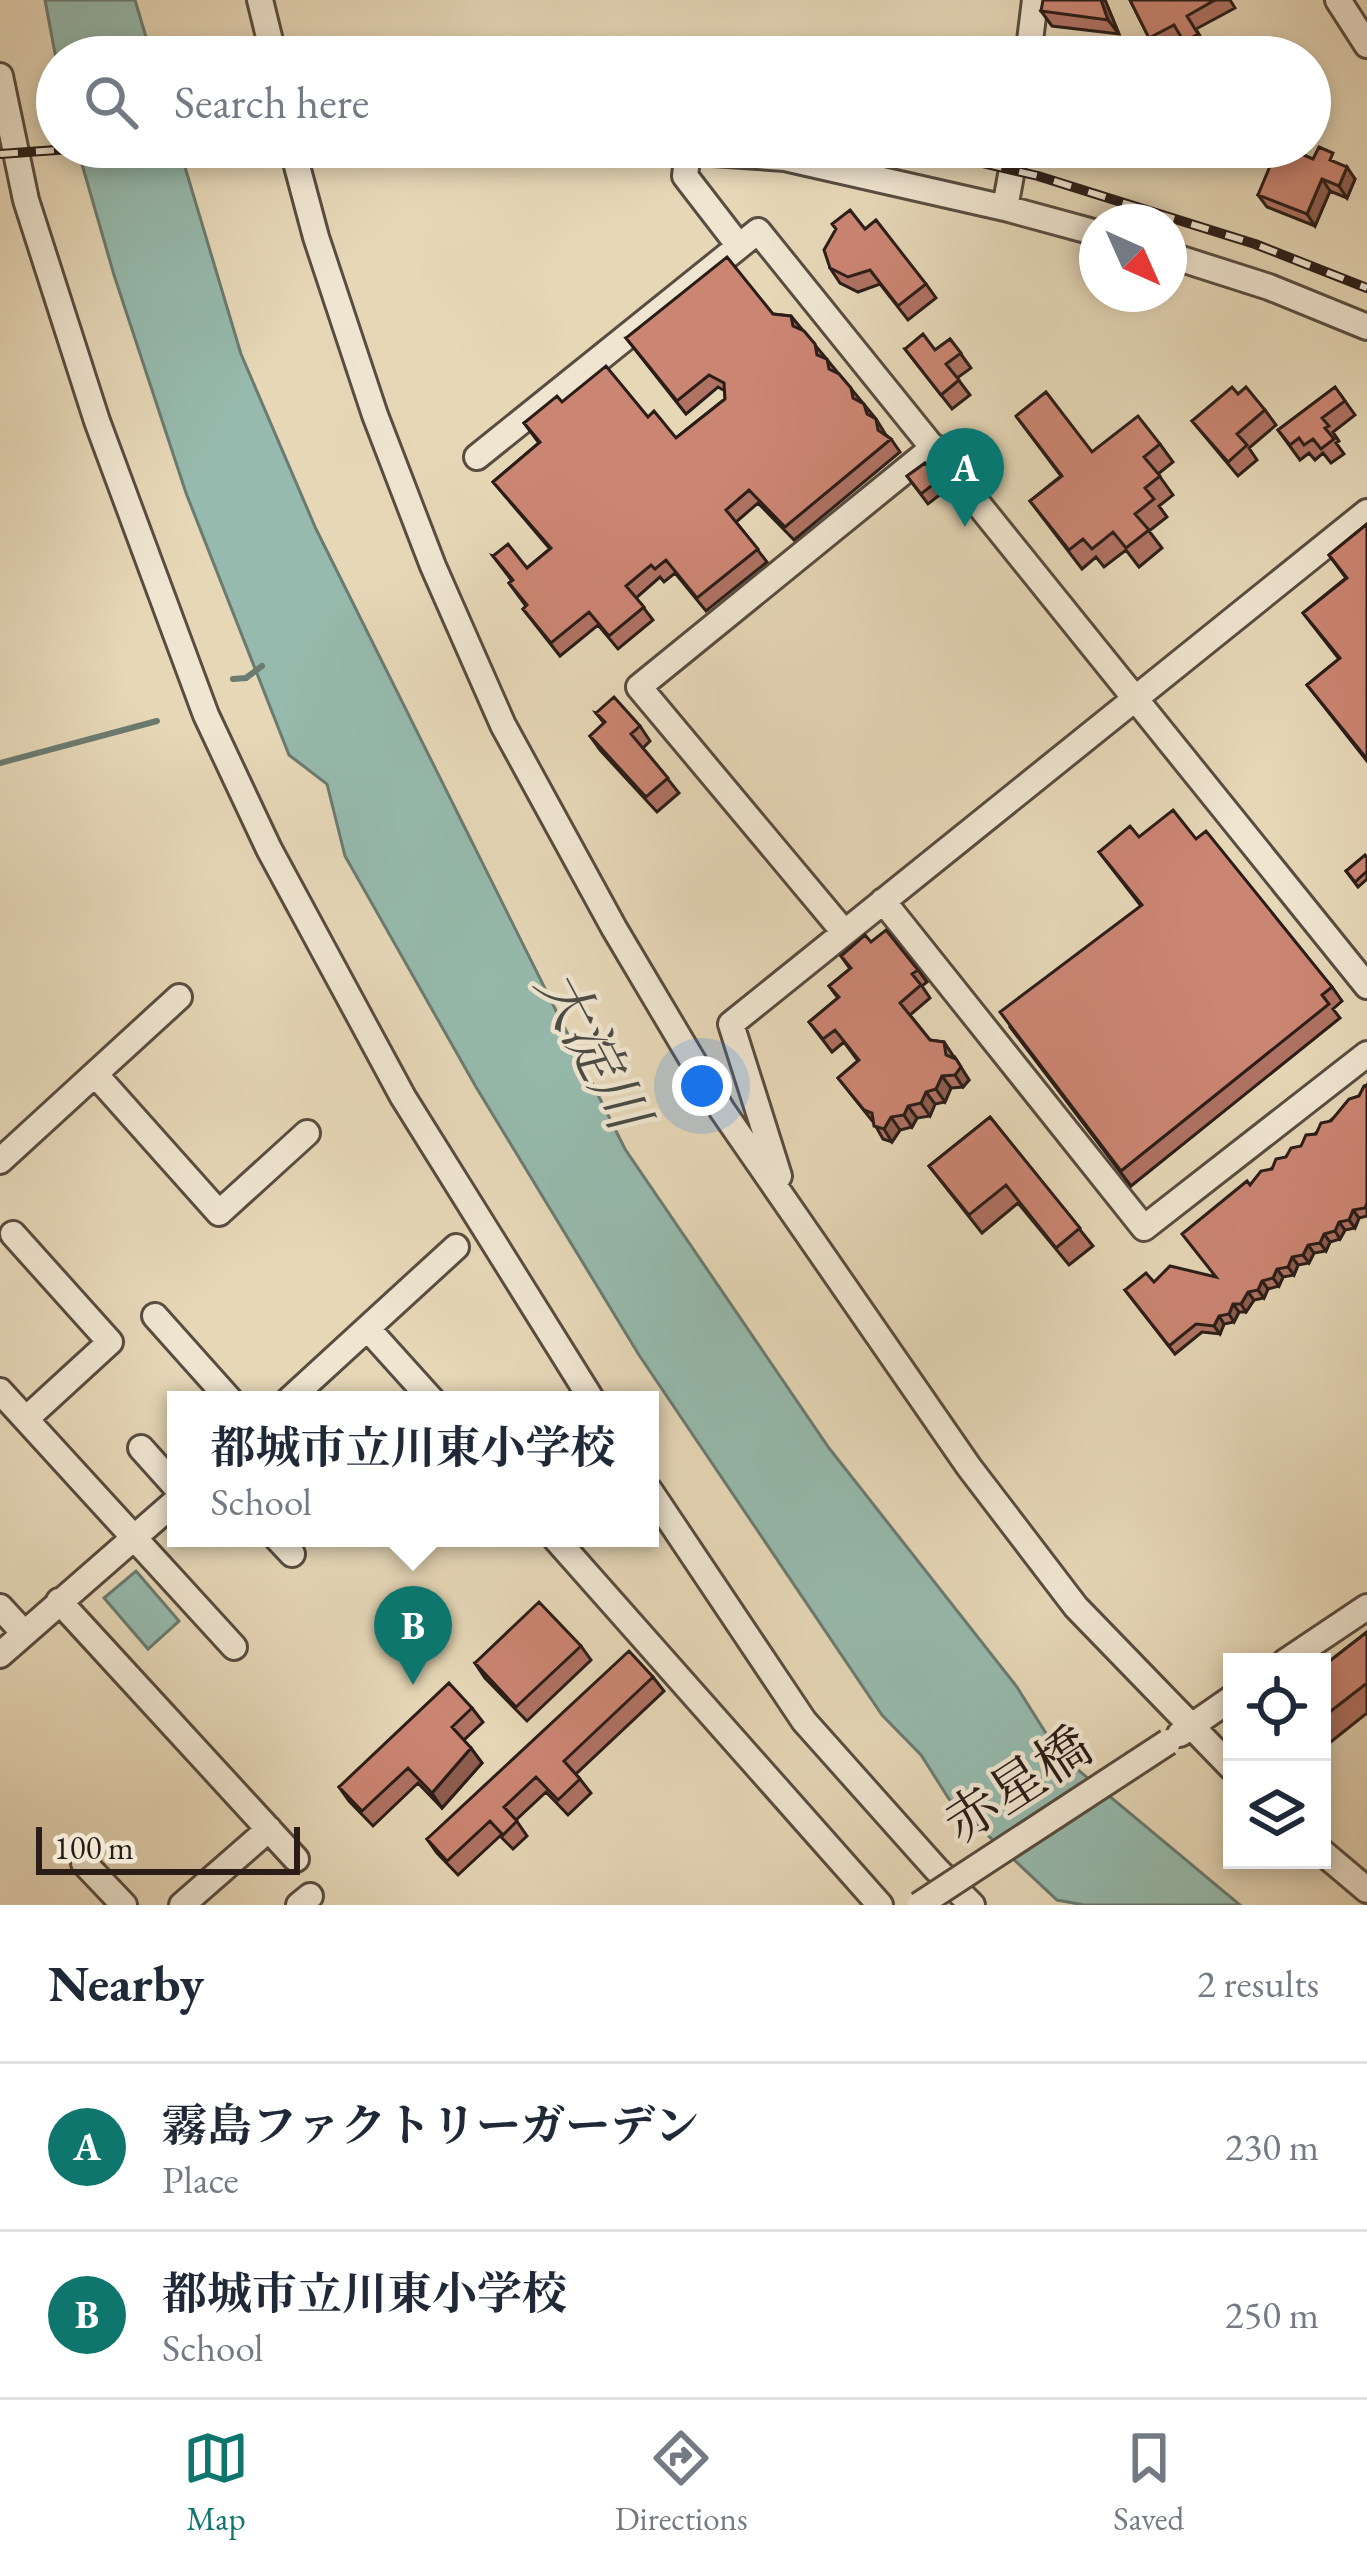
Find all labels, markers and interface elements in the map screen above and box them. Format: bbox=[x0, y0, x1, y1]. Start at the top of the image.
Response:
search box bbox=[36, 36, 1331, 168]
icon: search bbox=[78, 69, 144, 135]
text: Search here bbox=[174, 73, 369, 131]
north arrow bbox=[1079, 204, 1187, 312]
pin: A bbox=[926, 428, 1004, 527]
water label: 大淀川 bbox=[520, 956, 669, 1147]
your location bbox=[672, 1056, 732, 1116]
popup bbox=[167, 1391, 659, 1547]
text: 都城市立川東小学校 bbox=[210, 1418, 616, 1476]
text: School bbox=[210, 1476, 312, 1527]
pin: B bbox=[374, 1586, 452, 1685]
map controls bbox=[1223, 1653, 1331, 1869]
button: locate bbox=[1223, 1653, 1331, 1761]
street label: 赤星橋 bbox=[930, 1711, 1104, 1857]
button: layers bbox=[1223, 1761, 1331, 1869]
scale bar bbox=[36, 1821, 300, 1874]
text: 100 m bbox=[54, 1826, 134, 1869]
text: Nearby bbox=[48, 1950, 204, 2016]
text: 2 results bbox=[1197, 1958, 1319, 2009]
text: 霧島ファクトリーガーデン bbox=[162, 2096, 699, 2154]
text: A bbox=[73, 2121, 101, 2172]
text: 230 m bbox=[1225, 2121, 1319, 2172]
text: Place bbox=[162, 2154, 239, 2205]
text: 都城市立川東小学校 bbox=[162, 2264, 567, 2322]
text: B bbox=[75, 2289, 99, 2340]
text: 250 m bbox=[1225, 2289, 1319, 2340]
text: School bbox=[162, 2322, 263, 2373]
tab: Map bbox=[183, 2425, 249, 2540]
tab: Directions bbox=[615, 2425, 748, 2540]
tab: Saved bbox=[1113, 2425, 1184, 2540]

